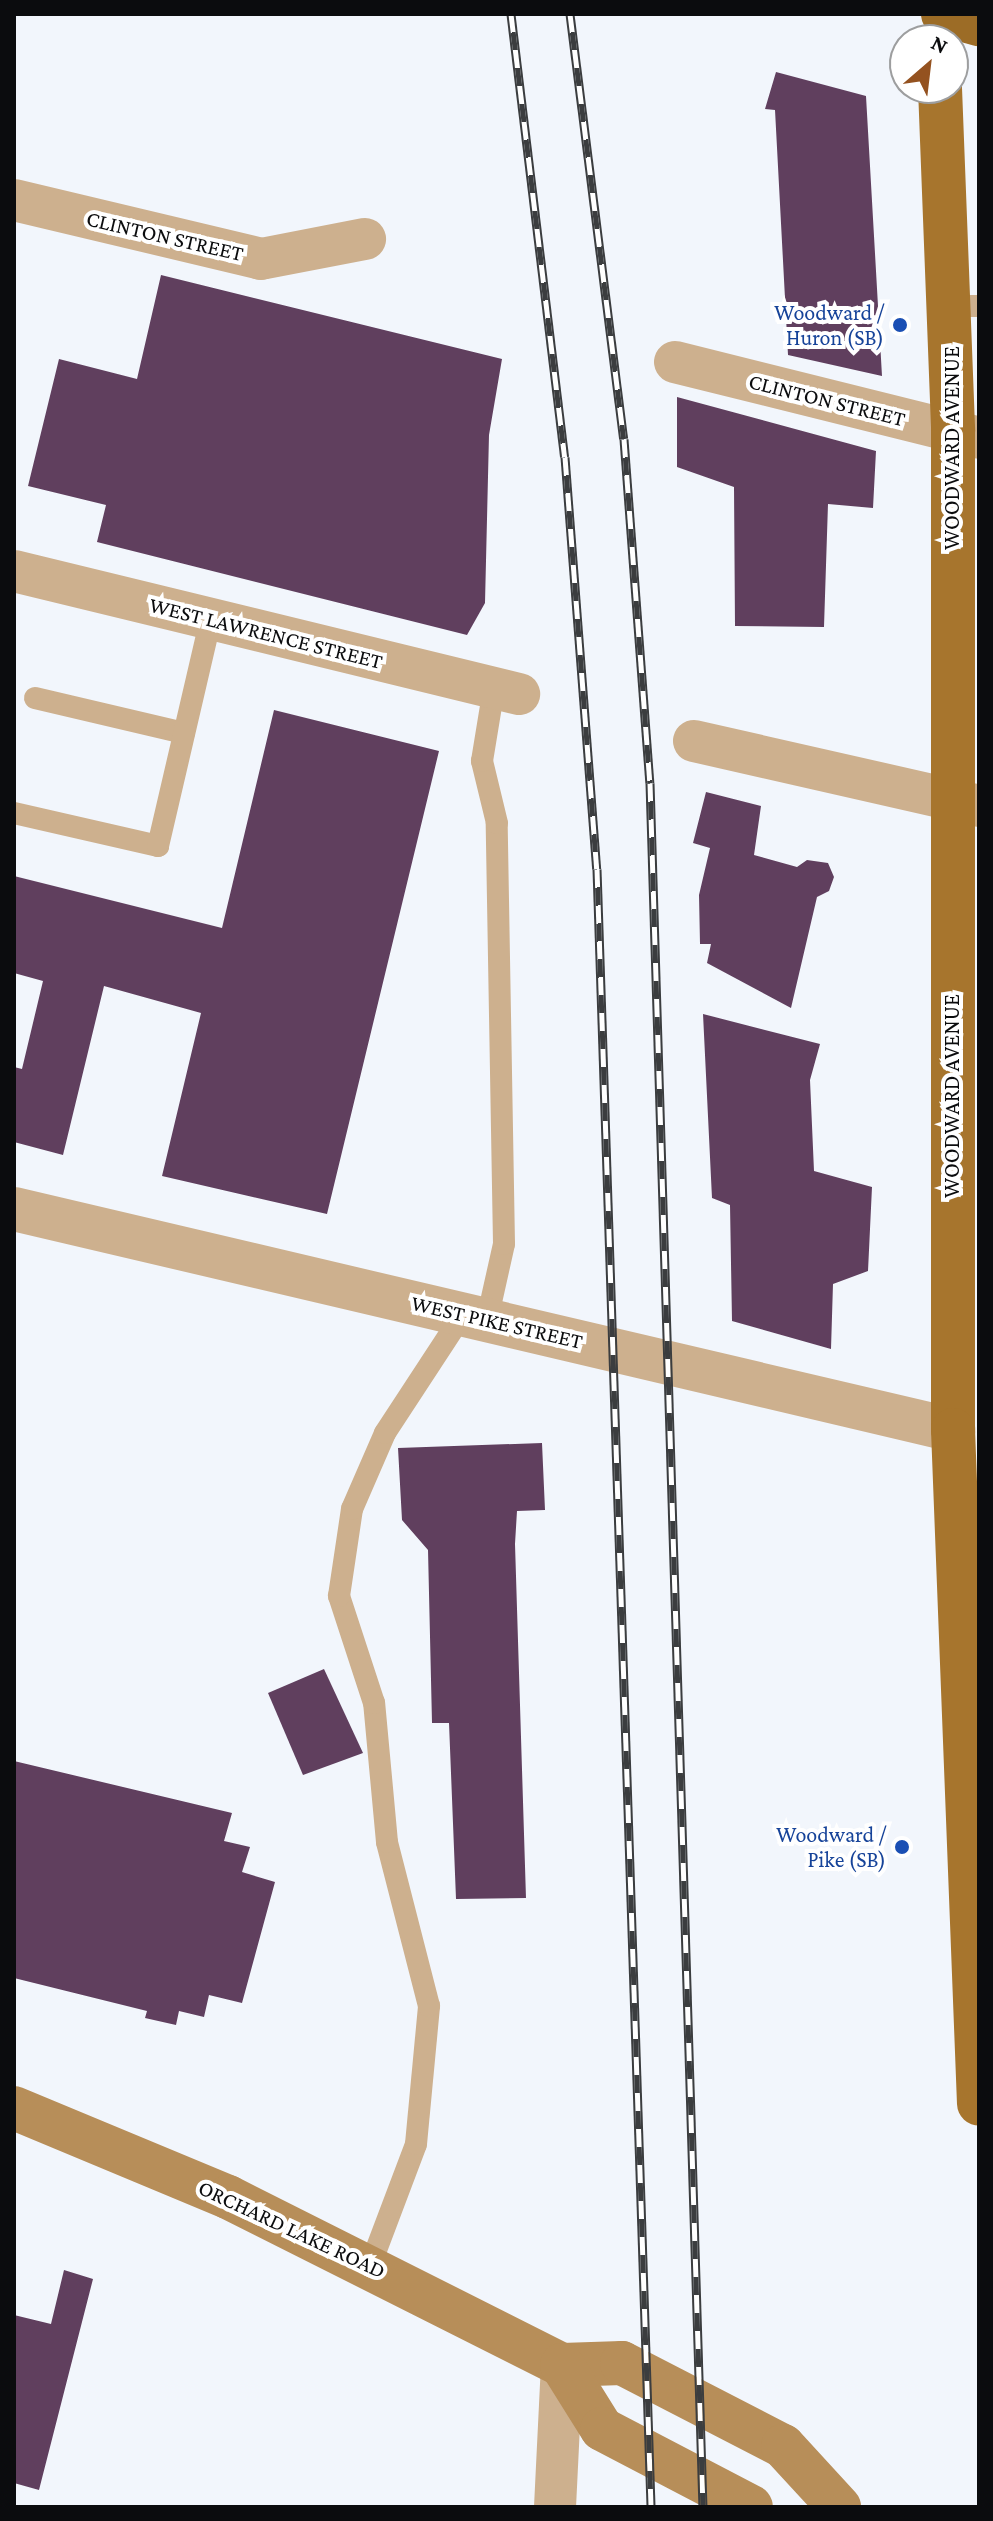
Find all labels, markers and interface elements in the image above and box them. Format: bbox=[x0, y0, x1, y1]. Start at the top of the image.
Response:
north arrow bbox=[889, 24, 969, 104]
text: N bbox=[927, 30, 952, 59]
street label: CLINTON STREET bbox=[84, 205, 246, 267]
place label: Woodward / Huron (SB) bbox=[774, 299, 884, 350]
marker: Woodward / Huron (SB) bbox=[891, 316, 909, 334]
street label: WOODWARD AVENUE bbox=[939, 346, 965, 550]
street label: CLINTON STREET bbox=[746, 368, 908, 432]
street label: WEST LAWRENCE STREET bbox=[147, 591, 385, 675]
street label: WOODWARD AVENUE bbox=[939, 994, 965, 1198]
street label: WEST PIKE STREET bbox=[409, 1289, 585, 1355]
place label: Woodward / Pike (SB) bbox=[776, 1821, 886, 1872]
marker: Woodward / Pike (SB) bbox=[893, 1838, 911, 1856]
street label: ORCHARD LAKE ROAD bbox=[194, 2174, 390, 2284]

